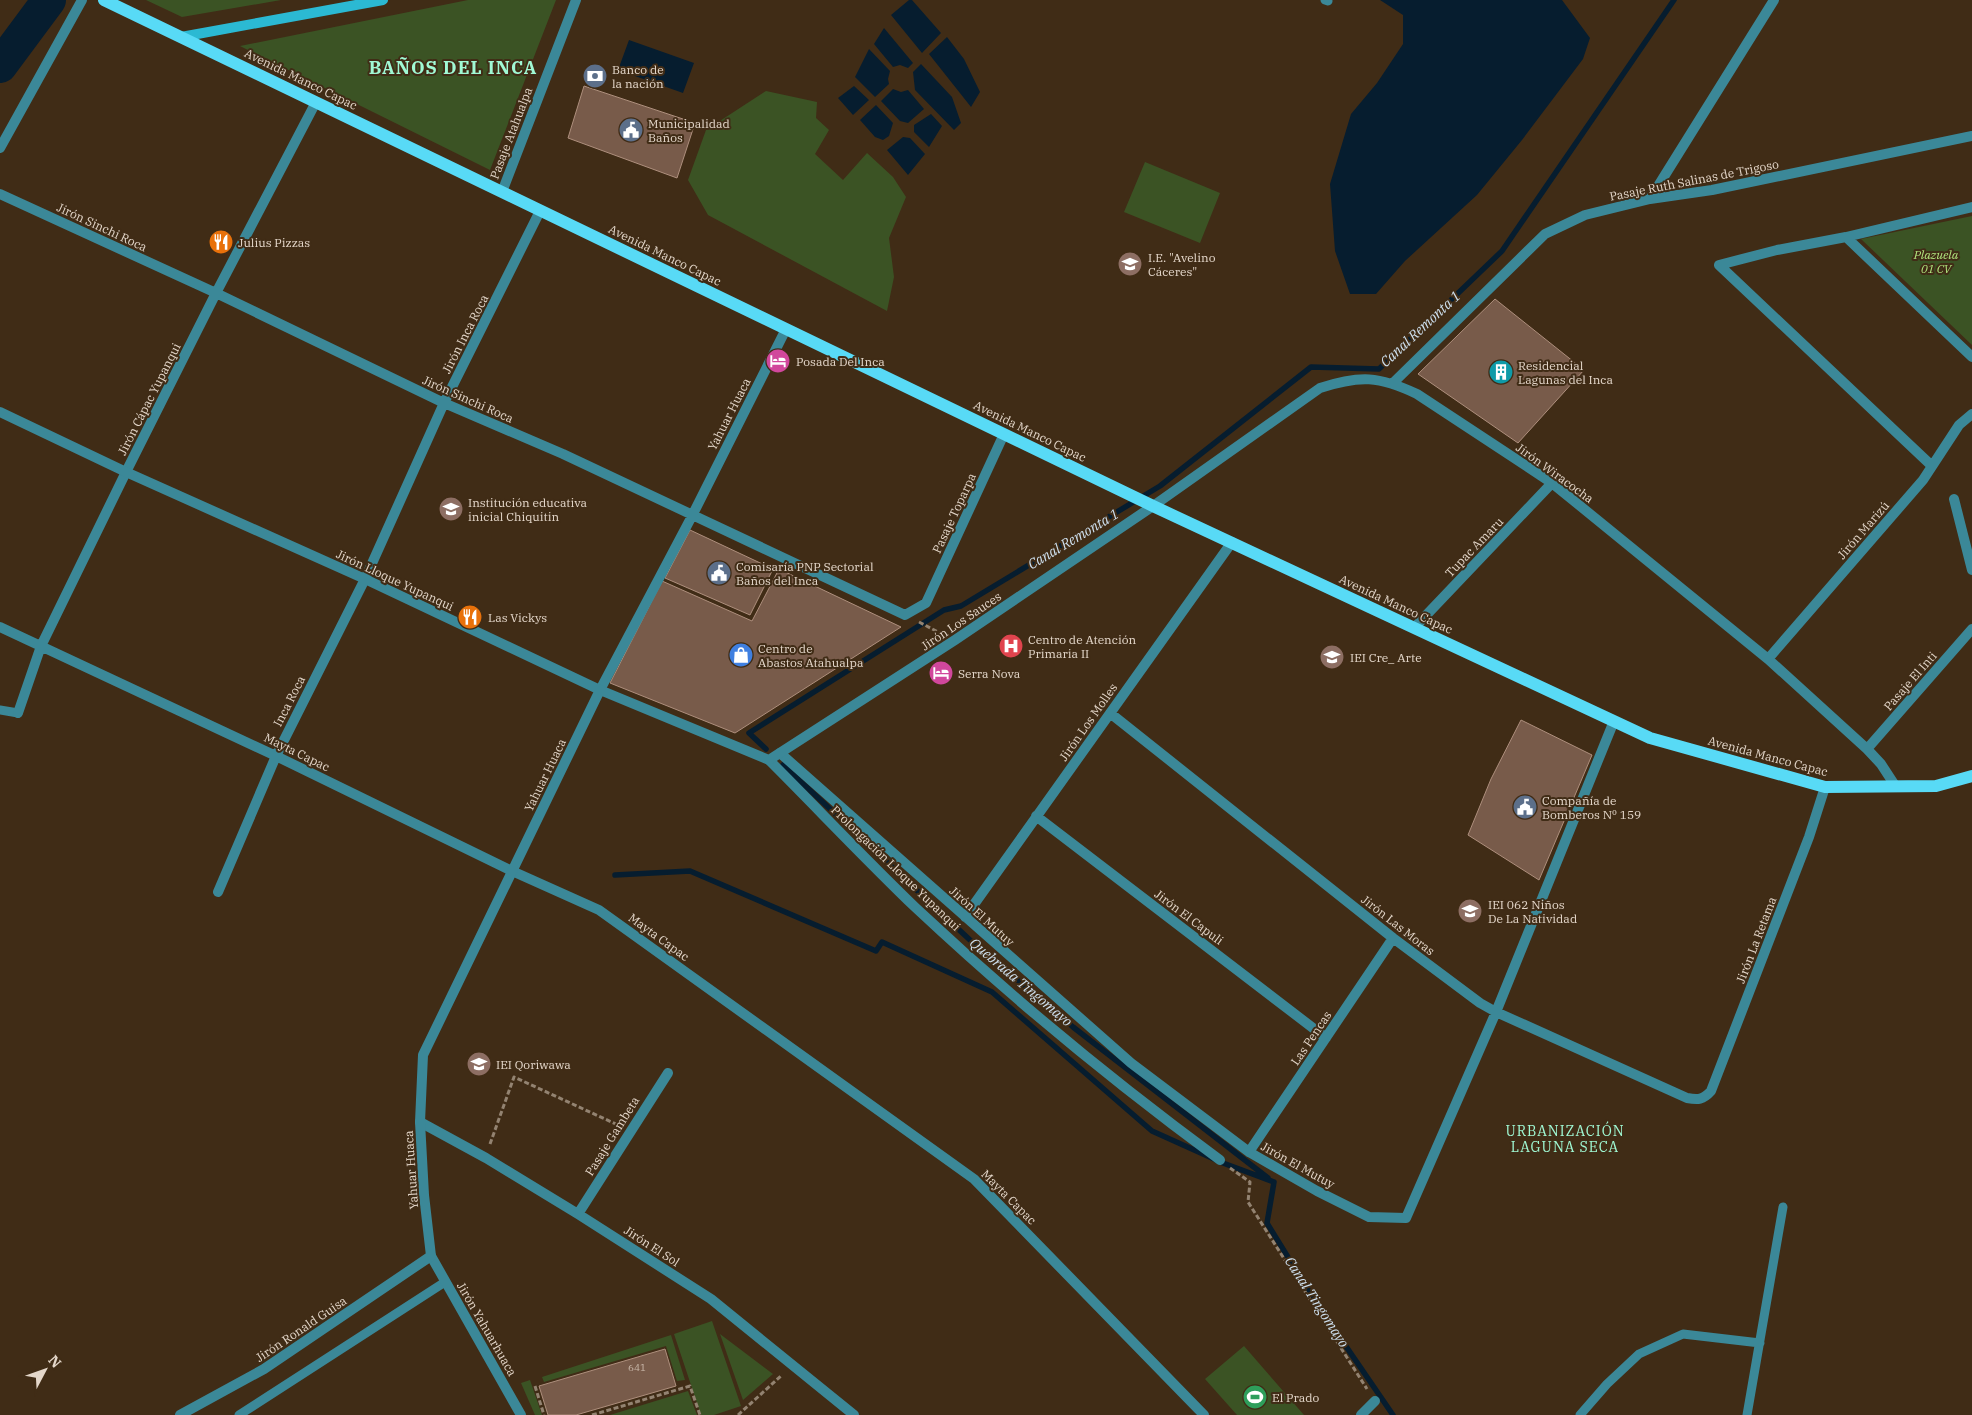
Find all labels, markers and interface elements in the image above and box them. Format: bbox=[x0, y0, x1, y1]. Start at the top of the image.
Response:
street label: Avenida Manco Capac bbox=[242, 45, 360, 113]
district label: BAÑOS DEL INCA bbox=[369, 56, 537, 79]
place label: Banco de la nación bbox=[612, 62, 664, 91]
bank icon: Banco de la nación bbox=[582, 63, 608, 89]
street label: Pasaje Atahualpa bbox=[487, 85, 536, 181]
place label: Municipalidad Baños bbox=[648, 116, 730, 145]
public building icon: Municipalidad Baños bbox=[618, 117, 644, 143]
street label: Pasaje Ruth Salinas de Trigoso bbox=[1608, 156, 1780, 204]
street label: Jirón Sinchi Roca bbox=[54, 199, 150, 255]
street label: Avenida Manco Capac bbox=[606, 221, 724, 289]
restaurant icon: Julius Pizzas bbox=[208, 229, 234, 255]
place label: Julius Pizzas bbox=[238, 235, 310, 250]
park label: Plazuela 01 CV bbox=[1913, 247, 1959, 276]
place label: I.E. "Avelino Cáceres" bbox=[1148, 250, 1216, 279]
school or university icon: I.E. "Avelino Cáceres" bbox=[1117, 251, 1143, 277]
water label: Canal Remonta 1 bbox=[1376, 287, 1464, 371]
street label: Jirón Inca Roca bbox=[439, 292, 492, 376]
street label: Jirón Cápac Yupanqui bbox=[114, 340, 184, 458]
hotel icon: Posada Del Inca bbox=[765, 348, 791, 374]
place label: Posada Del Inca bbox=[796, 354, 885, 369]
place label: Residencial Lagunas del Inca bbox=[1518, 358, 1614, 387]
building icon: Residencial Lagunas del Inca bbox=[1488, 359, 1514, 385]
street label: Jirón Sinchi Roca bbox=[420, 372, 516, 426]
street label: Yahuar Huaca bbox=[704, 375, 754, 453]
street label: Avenida Manco Capac bbox=[971, 397, 1089, 465]
street label: Jirón Wiracocha bbox=[1513, 440, 1597, 506]
street label: Pasaje Toparpa bbox=[929, 470, 979, 555]
place label: Institución educativa inicial Chiquitin bbox=[468, 495, 588, 524]
school or university icon: Institución educativa inicial Chiquitin bbox=[438, 496, 464, 522]
street label: Jirón Marizú bbox=[1834, 498, 1892, 562]
water label: Canal Remonta 1 bbox=[1024, 505, 1122, 573]
street label: Tupac Amaru bbox=[1442, 514, 1507, 580]
street label: Jirón Lloque Yupanqui bbox=[334, 546, 456, 614]
place label: Comisaría PNP Sectorial Baños del Inca bbox=[736, 559, 874, 588]
public building icon: Comisaría PNP Sectorial Baños del Inca bbox=[706, 560, 732, 586]
street label: Avenida Manco Capac bbox=[1337, 571, 1455, 637]
street label: Jirón Los Sauces bbox=[918, 589, 1004, 653]
restaurant icon: Las Vickys bbox=[457, 604, 483, 630]
place label: Las Vickys bbox=[488, 610, 547, 625]
place label: Centro de Atención Primaria II bbox=[1028, 632, 1137, 661]
hospital icon: Centro de Atención Primaria II bbox=[998, 633, 1024, 659]
place label: Centro de Abastos Atahualpa bbox=[758, 641, 864, 670]
shop icon: Centro de Abastos Atahualpa bbox=[728, 642, 754, 668]
school or university icon: IEI Cre_ Arte bbox=[1319, 644, 1345, 670]
street label: Pasaje El Inti bbox=[1880, 648, 1940, 713]
place label: IEI Cre_ Arte bbox=[1350, 650, 1422, 665]
hotel icon: Serra Nova bbox=[928, 660, 954, 686]
place label: Serra Nova bbox=[958, 666, 1021, 681]
street label: Inca Roca bbox=[270, 673, 308, 729]
street label: Jirón Los Molles bbox=[1056, 680, 1120, 764]
street label: Mayta Capac bbox=[262, 730, 332, 774]
street label: Avenida Manco Capac bbox=[1706, 733, 1830, 779]
street label: Yahuar Huaca bbox=[521, 736, 569, 814]
place label: Compañía de Bomberos Nº 159 bbox=[1542, 793, 1641, 822]
public building icon: Compañía de Bomberos Nº 159 bbox=[1512, 794, 1538, 820]
street label: Prolongación Lloque Yupanqui bbox=[828, 802, 964, 934]
street label: Jirón El Mutuy bbox=[947, 883, 1018, 949]
street label: Jirón El Capuli bbox=[1152, 886, 1227, 948]
street label: Jirón Las Moras bbox=[1358, 892, 1438, 958]
street label: Jirón La Retama bbox=[1733, 894, 1780, 985]
place label: IEI 062 Niños De La Natividad bbox=[1488, 897, 1577, 926]
school or university icon: IEI 062 Niños De La Natividad bbox=[1457, 898, 1483, 924]
street label: Mayta Capac bbox=[626, 910, 692, 964]
water label: Quebrada Tingomayo bbox=[966, 934, 1076, 1030]
street label: Las Pencas bbox=[1287, 1008, 1335, 1068]
school or university icon: IEI Qoriwawa bbox=[466, 1051, 492, 1077]
place label: IEI Qoriwawa bbox=[496, 1057, 571, 1072]
street label: Pasaje Gambeta bbox=[582, 1093, 643, 1178]
district label: URBANIZACIÓN LAGUNA SECA bbox=[1505, 1121, 1625, 1156]
street label: Yahuar Huaca bbox=[401, 1130, 421, 1210]
street label: Jirón El Mutuy bbox=[1259, 1139, 1338, 1192]
street label: Mayta Capac bbox=[978, 1166, 1040, 1228]
street label: Jirón El Sol bbox=[621, 1222, 683, 1270]
water label: Canal Tingomayo bbox=[1281, 1253, 1353, 1351]
street label: Jirón Yahuarhuaca bbox=[454, 1279, 520, 1379]
street label: Jirón Ronald Guisa bbox=[253, 1293, 350, 1365]
north arrow bbox=[20, 1345, 70, 1395]
text: N bbox=[44, 1351, 65, 1372]
house number: 641 bbox=[628, 1361, 646, 1374]
sports icon: El Prado bbox=[1242, 1384, 1268, 1410]
place label: El Prado bbox=[1272, 1390, 1320, 1405]

